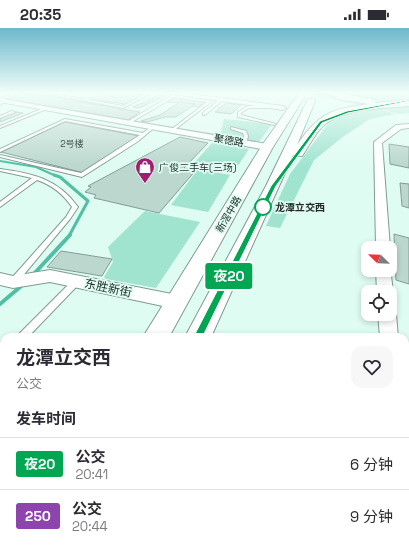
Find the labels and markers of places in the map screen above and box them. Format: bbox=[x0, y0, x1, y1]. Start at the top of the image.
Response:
shop icon: 广俊二手车(三场) bbox=[134, 156, 156, 184]
place label: 广俊二手车(三场) bbox=[159, 161, 237, 174]
marker: 龙潭立交西 bbox=[254, 198, 272, 216]
place label: 龙潭立交西 bbox=[275, 201, 325, 214]

